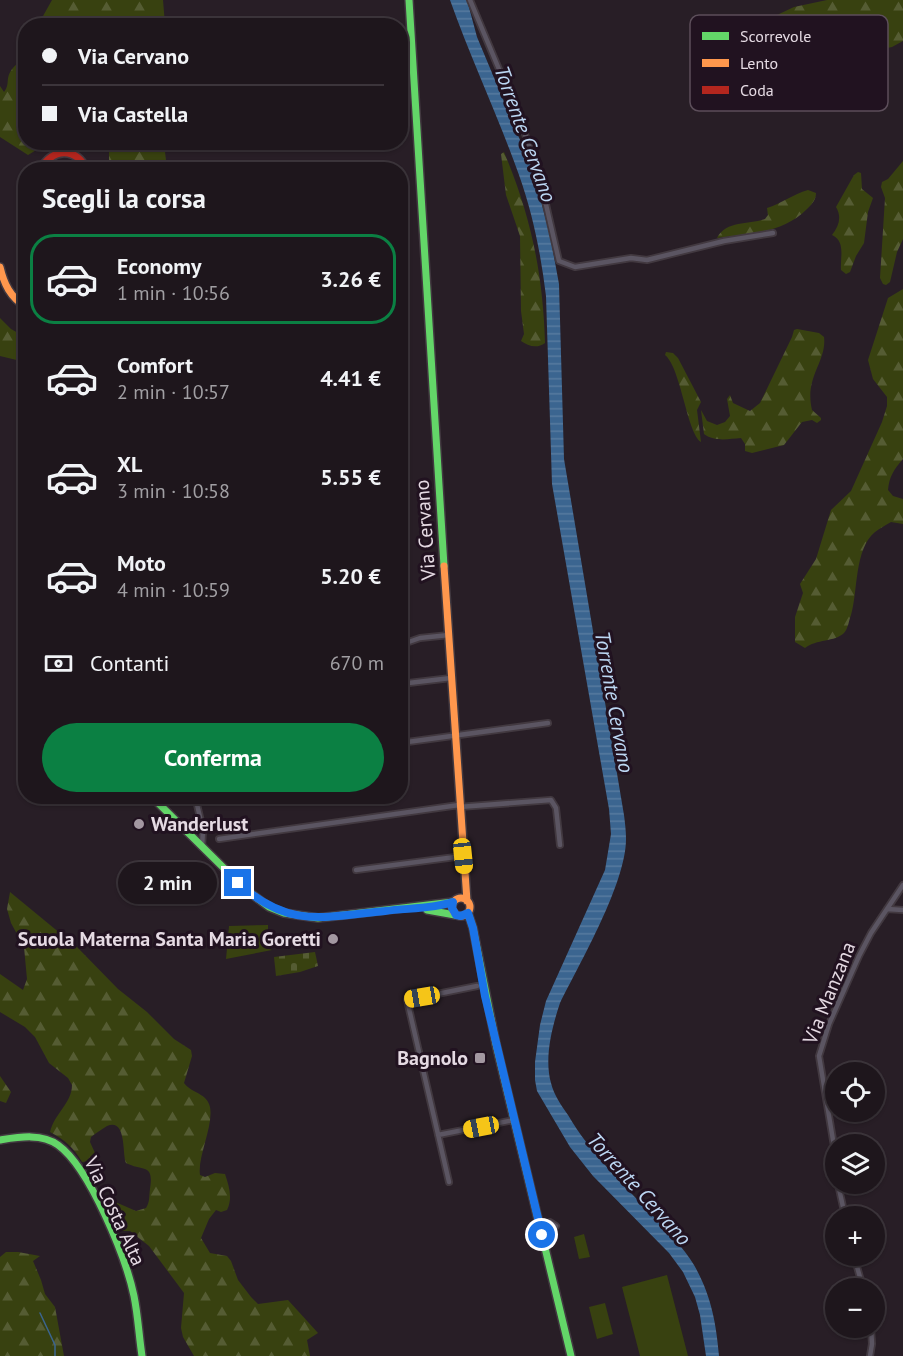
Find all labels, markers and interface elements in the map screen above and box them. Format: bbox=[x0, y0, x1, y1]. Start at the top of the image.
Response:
legend bbox=[690, 15, 888, 111]
text: Scorrevole bbox=[740, 26, 812, 46]
text: Via Cervano bbox=[78, 42, 189, 70]
text: Lento bbox=[740, 53, 778, 73]
water label: Torrente Cervano bbox=[488, 62, 563, 206]
text: Coda bbox=[740, 80, 774, 100]
text: Via Castella bbox=[78, 100, 188, 128]
text: Scegli la corsa bbox=[42, 181, 206, 215]
icon: car bbox=[45, 252, 99, 306]
text: Economy bbox=[117, 252, 201, 280]
text: 3.26 € bbox=[320, 265, 381, 293]
text: 1 min · 10:56 bbox=[117, 280, 230, 306]
icon: car bbox=[45, 351, 99, 405]
text: Comfort bbox=[117, 351, 193, 379]
text: 4.41 € bbox=[320, 364, 381, 392]
text: 2 min · 10:57 bbox=[117, 379, 230, 405]
icon: car bbox=[45, 450, 99, 504]
text: XL bbox=[117, 450, 142, 478]
text: 5.55 € bbox=[320, 463, 381, 491]
text: 3 min · 10:58 bbox=[117, 478, 230, 504]
street label: Via Cervano bbox=[409, 479, 442, 582]
icon: car bbox=[45, 549, 99, 603]
text: Moto bbox=[117, 549, 166, 577]
text: 5.20 € bbox=[320, 562, 381, 590]
text: 4 min · 10:59 bbox=[117, 577, 230, 603]
water label: Torrente Cervano bbox=[589, 629, 640, 775]
icon: cash bbox=[42, 647, 75, 680]
text: Contanti bbox=[90, 649, 169, 677]
text: 670 m bbox=[330, 650, 384, 676]
button: Conferma bbox=[42, 723, 384, 792]
place label: Wanderlust bbox=[151, 811, 248, 837]
marker: Wanderlust bbox=[132, 817, 146, 831]
car bbox=[452, 837, 474, 875]
callout: 2 min bbox=[118, 862, 217, 904]
route end bbox=[224, 869, 251, 896]
text: 2 min bbox=[143, 870, 192, 896]
place label: Scuola Materna Santa Maria Goretti bbox=[18, 926, 321, 952]
marker: Scuola Materna Santa Maria Goretti bbox=[326, 932, 340, 946]
street label: Via Manzana bbox=[796, 938, 861, 1049]
car bbox=[403, 985, 441, 1009]
place label: Bagnolo bbox=[397, 1045, 468, 1071]
marker: Bagnolo bbox=[473, 1051, 487, 1065]
map controls bbox=[825, 1062, 885, 1338]
button: locate bbox=[825, 1062, 885, 1122]
car bbox=[462, 1115, 500, 1139]
water label: Torrente Cervano bbox=[581, 1126, 697, 1251]
button: layers bbox=[825, 1134, 885, 1194]
street label: Via Costa Alta bbox=[78, 1151, 152, 1270]
button: + bbox=[825, 1206, 885, 1266]
route start bbox=[528, 1221, 555, 1248]
button: − bbox=[825, 1278, 885, 1338]

